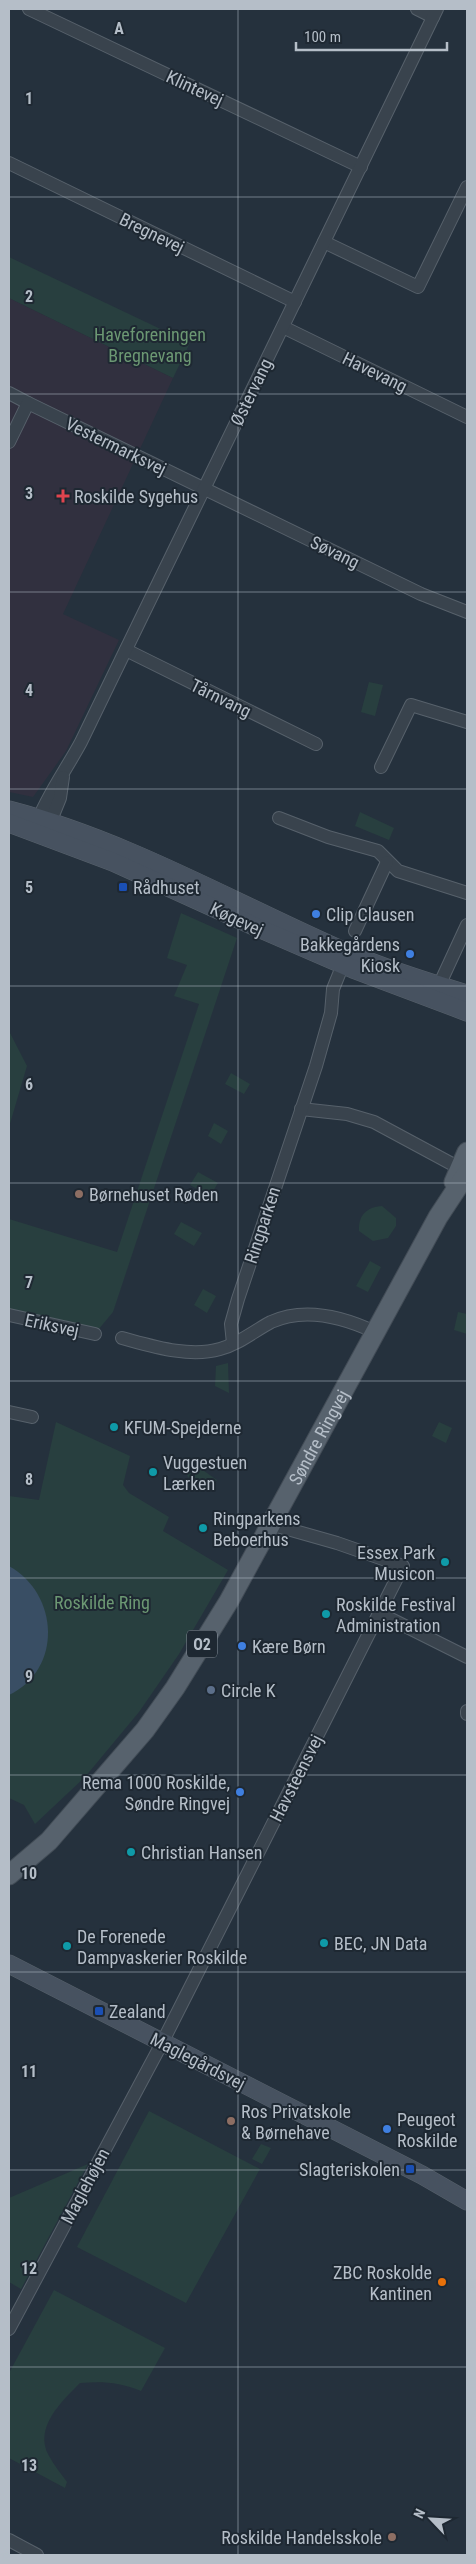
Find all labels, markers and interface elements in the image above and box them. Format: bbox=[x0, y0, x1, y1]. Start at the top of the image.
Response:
text: A bbox=[114, 19, 124, 38]
scale bar bbox=[296, 20, 447, 52]
text: 100 m bbox=[304, 28, 341, 46]
street label: Klintevej bbox=[163, 66, 227, 110]
text: 1 bbox=[25, 89, 33, 108]
street label: Bregnevej bbox=[116, 208, 188, 258]
text: 2 bbox=[25, 287, 33, 306]
park label: Haveforeningen Bregnevang bbox=[94, 324, 206, 366]
street label: Havevang bbox=[339, 347, 411, 397]
street label: Østervang bbox=[226, 355, 276, 429]
street label: Vestermarksvej bbox=[62, 413, 170, 479]
text: 3 bbox=[25, 484, 33, 503]
place label: Roskilde Sygehus bbox=[74, 486, 198, 507]
marker: Roskilde Sygehus bbox=[56, 489, 70, 503]
street label: Søvang bbox=[307, 531, 363, 573]
street label: Tårnvang bbox=[187, 674, 255, 722]
text: 4 bbox=[25, 681, 33, 700]
place label: Rådhuset bbox=[133, 877, 199, 898]
text: 5 bbox=[25, 878, 33, 897]
marker: Rådhuset bbox=[117, 881, 129, 893]
street label: Køgevej bbox=[207, 898, 267, 940]
place label: Clip Clausen bbox=[326, 904, 415, 925]
marker: Clip Clausen bbox=[310, 908, 322, 920]
place label: Bakkegårdens Kiosk bbox=[300, 934, 400, 976]
marker: Bakkegårdens Kiosk bbox=[404, 948, 416, 960]
text: 6 bbox=[25, 1075, 33, 1094]
place label: Børnehuset Røden bbox=[89, 1184, 219, 1205]
street label: Ringparken bbox=[240, 1184, 284, 1266]
marker: Børnehuset Røden bbox=[73, 1188, 85, 1200]
text: 7 bbox=[25, 1273, 33, 1292]
street label: Eriksvej bbox=[23, 1309, 81, 1341]
street label: Søndre Ringvej bbox=[284, 1386, 353, 1488]
place label: KFUM-Spejderne bbox=[124, 1417, 241, 1438]
marker: KFUM-Spejderne bbox=[108, 1421, 120, 1433]
place label: Vuggestuen Lærken bbox=[163, 1452, 247, 1494]
marker: Vuggestuen Lærken bbox=[147, 1466, 159, 1478]
text: 8 bbox=[25, 1470, 33, 1489]
place label: Ringparkens Beboerhus bbox=[213, 1508, 301, 1550]
marker: Ringparkens Beboerhus bbox=[197, 1522, 209, 1534]
place label: Essex Park Musicon bbox=[357, 1542, 435, 1584]
marker: Essex Park Musicon bbox=[439, 1556, 451, 1568]
park label: Roskilde Ring bbox=[54, 1592, 150, 1613]
place label: Roskilde Festival Administration bbox=[336, 1594, 456, 1636]
marker: Roskilde Festival Administration bbox=[320, 1608, 332, 1620]
road number: O2 bbox=[187, 1630, 217, 1658]
place label: Kære Børn bbox=[252, 1636, 326, 1657]
marker: Kære Børn bbox=[236, 1640, 248, 1652]
text: 9 bbox=[25, 1667, 33, 1686]
place label: Circle K bbox=[221, 1680, 276, 1701]
marker: Circle K bbox=[205, 1684, 217, 1696]
street label: Havsteensvej bbox=[265, 1731, 327, 1825]
place label: Rema 1000 Roskilde, Søndre Ringvej bbox=[82, 1772, 230, 1814]
marker: Rema 1000 Roskilde, Søndre Ringvej bbox=[234, 1786, 246, 1798]
place label: Christian Hansen bbox=[141, 1842, 263, 1863]
marker: Christian Hansen bbox=[125, 1846, 137, 1858]
text: 10 bbox=[21, 1864, 37, 1883]
place label: De Forenede Dampvaskerier Roskilde bbox=[77, 1926, 247, 1968]
place label: BEC, JN Data bbox=[334, 1933, 427, 1954]
marker: BEC, JN Data bbox=[318, 1937, 330, 1949]
marker: De Forenede Dampvaskerier Roskilde bbox=[61, 1940, 73, 1952]
place label: Zealand bbox=[109, 2001, 166, 2022]
marker: Zealand bbox=[93, 2005, 105, 2017]
street label: Maglegårdsvej bbox=[147, 2028, 249, 2094]
text: 11 bbox=[21, 2062, 37, 2081]
place label: Ros Privatskole & Børnehave bbox=[241, 2101, 351, 2143]
place label: Peugeot Roskilde bbox=[397, 2109, 458, 2151]
marker: Ros Privatskole & Børnehave bbox=[225, 2115, 237, 2127]
marker: Peugeot Roskilde bbox=[381, 2123, 393, 2135]
street label: Maglehøjen bbox=[56, 2145, 114, 2227]
place label: Slagteriskolen bbox=[299, 2159, 400, 2180]
marker: Slagteriskolen bbox=[404, 2163, 416, 2175]
text: 12 bbox=[21, 2259, 37, 2278]
place label: ZBC Roskolde Kantinen bbox=[333, 2262, 432, 2304]
marker: ZBC Roskolde Kantinen bbox=[436, 2276, 448, 2288]
text: 13 bbox=[21, 2456, 37, 2475]
north arrow bbox=[406, 2494, 456, 2544]
text: N bbox=[410, 2506, 428, 2521]
place label: Roskilde Handelsskole bbox=[221, 2527, 382, 2548]
marker: Roskilde Handelsskole bbox=[386, 2531, 398, 2543]

